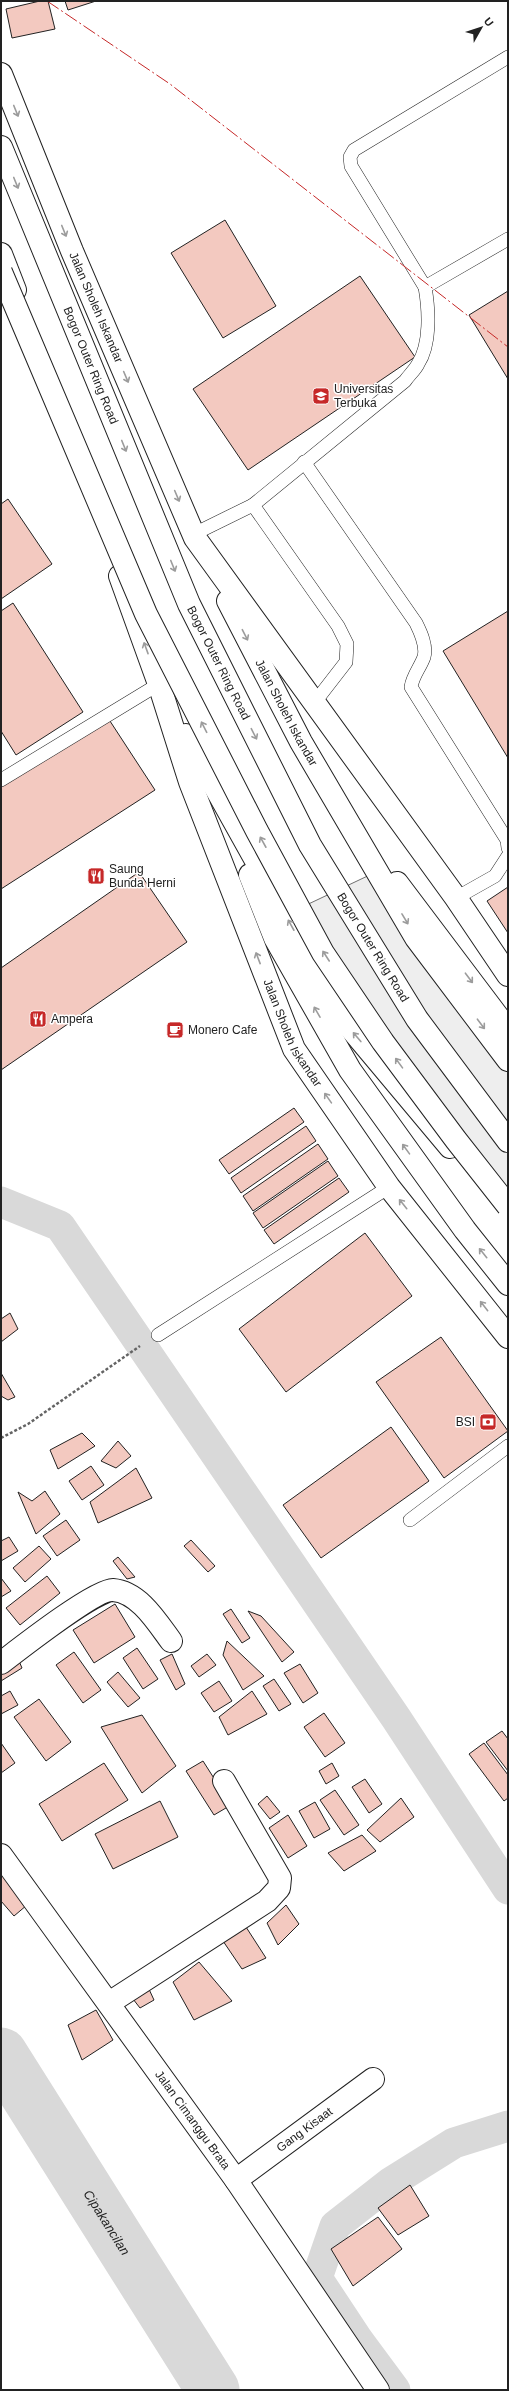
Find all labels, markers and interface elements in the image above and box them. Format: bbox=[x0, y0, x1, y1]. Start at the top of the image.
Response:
north arrow bbox=[461, 8, 501, 48]
text: U bbox=[482, 15, 496, 29]
one-way arrow bbox=[12, 104, 20, 116]
one-way arrow bbox=[12, 177, 20, 189]
one-way arrow bbox=[61, 225, 68, 237]
street label: Jalan Sholeh Iskandar bbox=[66, 250, 126, 365]
street label: Bogor Outer Ring Road bbox=[60, 305, 121, 426]
one-way arrow bbox=[123, 370, 130, 382]
place label: Universitas Terbuka bbox=[334, 382, 393, 410]
school or university icon: Universitas Terbuka bbox=[311, 386, 331, 406]
one-way arrow bbox=[120, 440, 128, 452]
one-way arrow bbox=[174, 490, 182, 502]
one-way arrow bbox=[170, 560, 178, 572]
street label: Bogor Outer Ring Road bbox=[184, 604, 253, 722]
one-way arrow bbox=[242, 629, 250, 641]
one-way arrow bbox=[141, 642, 149, 654]
street label: Jalan Sholeh Iskandar bbox=[252, 657, 321, 769]
one-way arrow bbox=[200, 721, 207, 733]
one-way arrow bbox=[251, 728, 258, 740]
one-way arrow bbox=[259, 836, 267, 848]
place label: Saung Bunda Herni bbox=[109, 862, 176, 890]
restaurant icon: Saung Bunda Herni bbox=[86, 866, 106, 886]
street label: Bogor Outer Ring Road bbox=[334, 890, 412, 1005]
one-way arrow bbox=[401, 913, 409, 925]
one-way arrow bbox=[287, 919, 295, 931]
one-way arrow bbox=[322, 951, 330, 962]
one-way arrow bbox=[254, 952, 262, 964]
one-way arrow bbox=[465, 972, 473, 983]
street label: Jalan Sholeh Iskandar bbox=[260, 977, 325, 1089]
one-way arrow bbox=[313, 1006, 321, 1018]
restaurant icon: Ampera bbox=[28, 1009, 48, 1029]
place label: Ampera bbox=[51, 1012, 93, 1026]
one-way arrow bbox=[477, 1019, 485, 1030]
cafe icon: Monero Cafe bbox=[165, 1020, 185, 1040]
place label: Monero Cafe bbox=[188, 1023, 258, 1037]
one-way arrow bbox=[353, 1031, 362, 1042]
one-way arrow bbox=[395, 1058, 403, 1069]
one-way arrow bbox=[324, 1093, 332, 1104]
one-way arrow bbox=[402, 1144, 410, 1155]
one-way arrow bbox=[399, 1199, 408, 1210]
one-way arrow bbox=[479, 1248, 488, 1259]
one-way arrow bbox=[480, 1301, 488, 1312]
bank icon: BSI bbox=[478, 1412, 498, 1432]
place label: BSI bbox=[456, 1415, 475, 1429]
street label: Jalan Cimanggu Brata bbox=[152, 2068, 233, 2173]
street label: Gang Kisaat bbox=[274, 2104, 336, 2155]
water label: Cipakancilan bbox=[81, 2187, 133, 2258]

